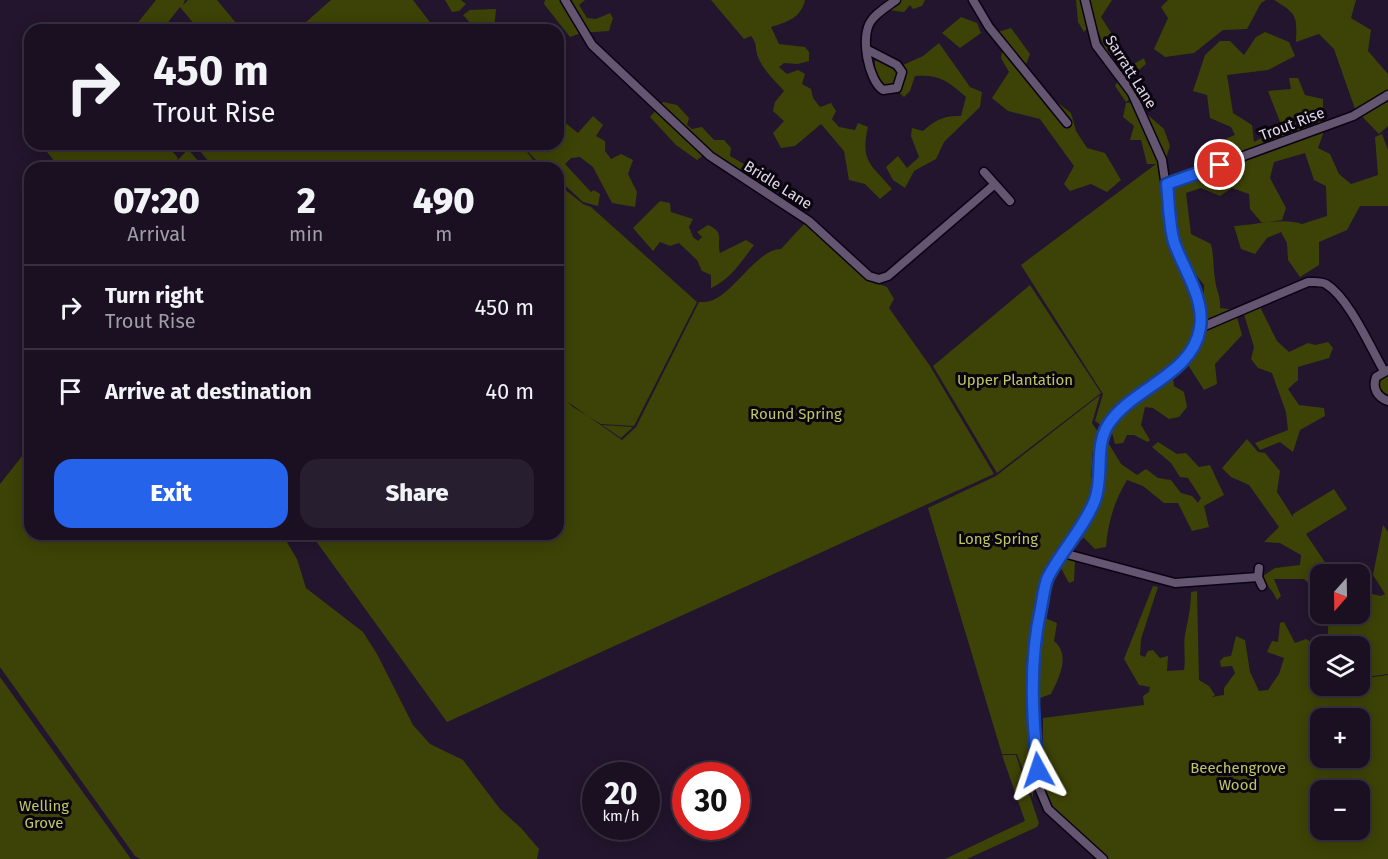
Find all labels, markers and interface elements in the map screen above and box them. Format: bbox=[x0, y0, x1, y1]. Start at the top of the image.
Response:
street label: Sarratt Lane bbox=[1101, 32, 1161, 112]
text: 450 m bbox=[153, 46, 269, 96]
icon: right bbox=[54, 48, 132, 126]
text: Trout Rise bbox=[153, 97, 275, 129]
street label: Trout Rise bbox=[1257, 103, 1327, 145]
pin bbox=[1194, 139, 1245, 190]
icon: arrive bbox=[1203, 148, 1236, 181]
street label: Bridle Lane bbox=[741, 157, 815, 213]
text: 07:20 bbox=[113, 179, 200, 223]
text: 2 bbox=[297, 179, 316, 223]
text: 490 bbox=[413, 179, 475, 223]
text: Arrival bbox=[127, 222, 186, 246]
text: min bbox=[289, 222, 324, 246]
text: m bbox=[435, 222, 452, 246]
text: Turn right bbox=[105, 282, 204, 309]
icon: right bbox=[54, 291, 87, 324]
text: 450 m bbox=[475, 294, 534, 321]
text: Trout Rise bbox=[105, 309, 196, 333]
park label: Upper Plantation bbox=[957, 371, 1073, 389]
icon: arrive bbox=[54, 375, 87, 408]
text: Arrive at destination bbox=[105, 378, 312, 405]
text: 40 m bbox=[485, 378, 534, 405]
park label: Round Spring bbox=[750, 405, 842, 423]
button: Exit bbox=[54, 459, 288, 528]
button: Share bbox=[300, 459, 534, 528]
park label: Long Spring bbox=[958, 530, 1038, 548]
north arrow bbox=[1310, 564, 1370, 624]
map controls bbox=[1310, 564, 1370, 840]
button: layers bbox=[1310, 636, 1370, 696]
button: + bbox=[1310, 708, 1370, 768]
position arrow bbox=[1006, 738, 1070, 802]
park label: Beechengrove Wood bbox=[1190, 759, 1286, 794]
speed limit sign: 30 bbox=[672, 762, 750, 840]
text: 20 bbox=[604, 776, 638, 812]
button: − bbox=[1310, 780, 1370, 840]
park label: Welling Grove bbox=[19, 797, 69, 832]
text: km/h bbox=[602, 807, 640, 825]

